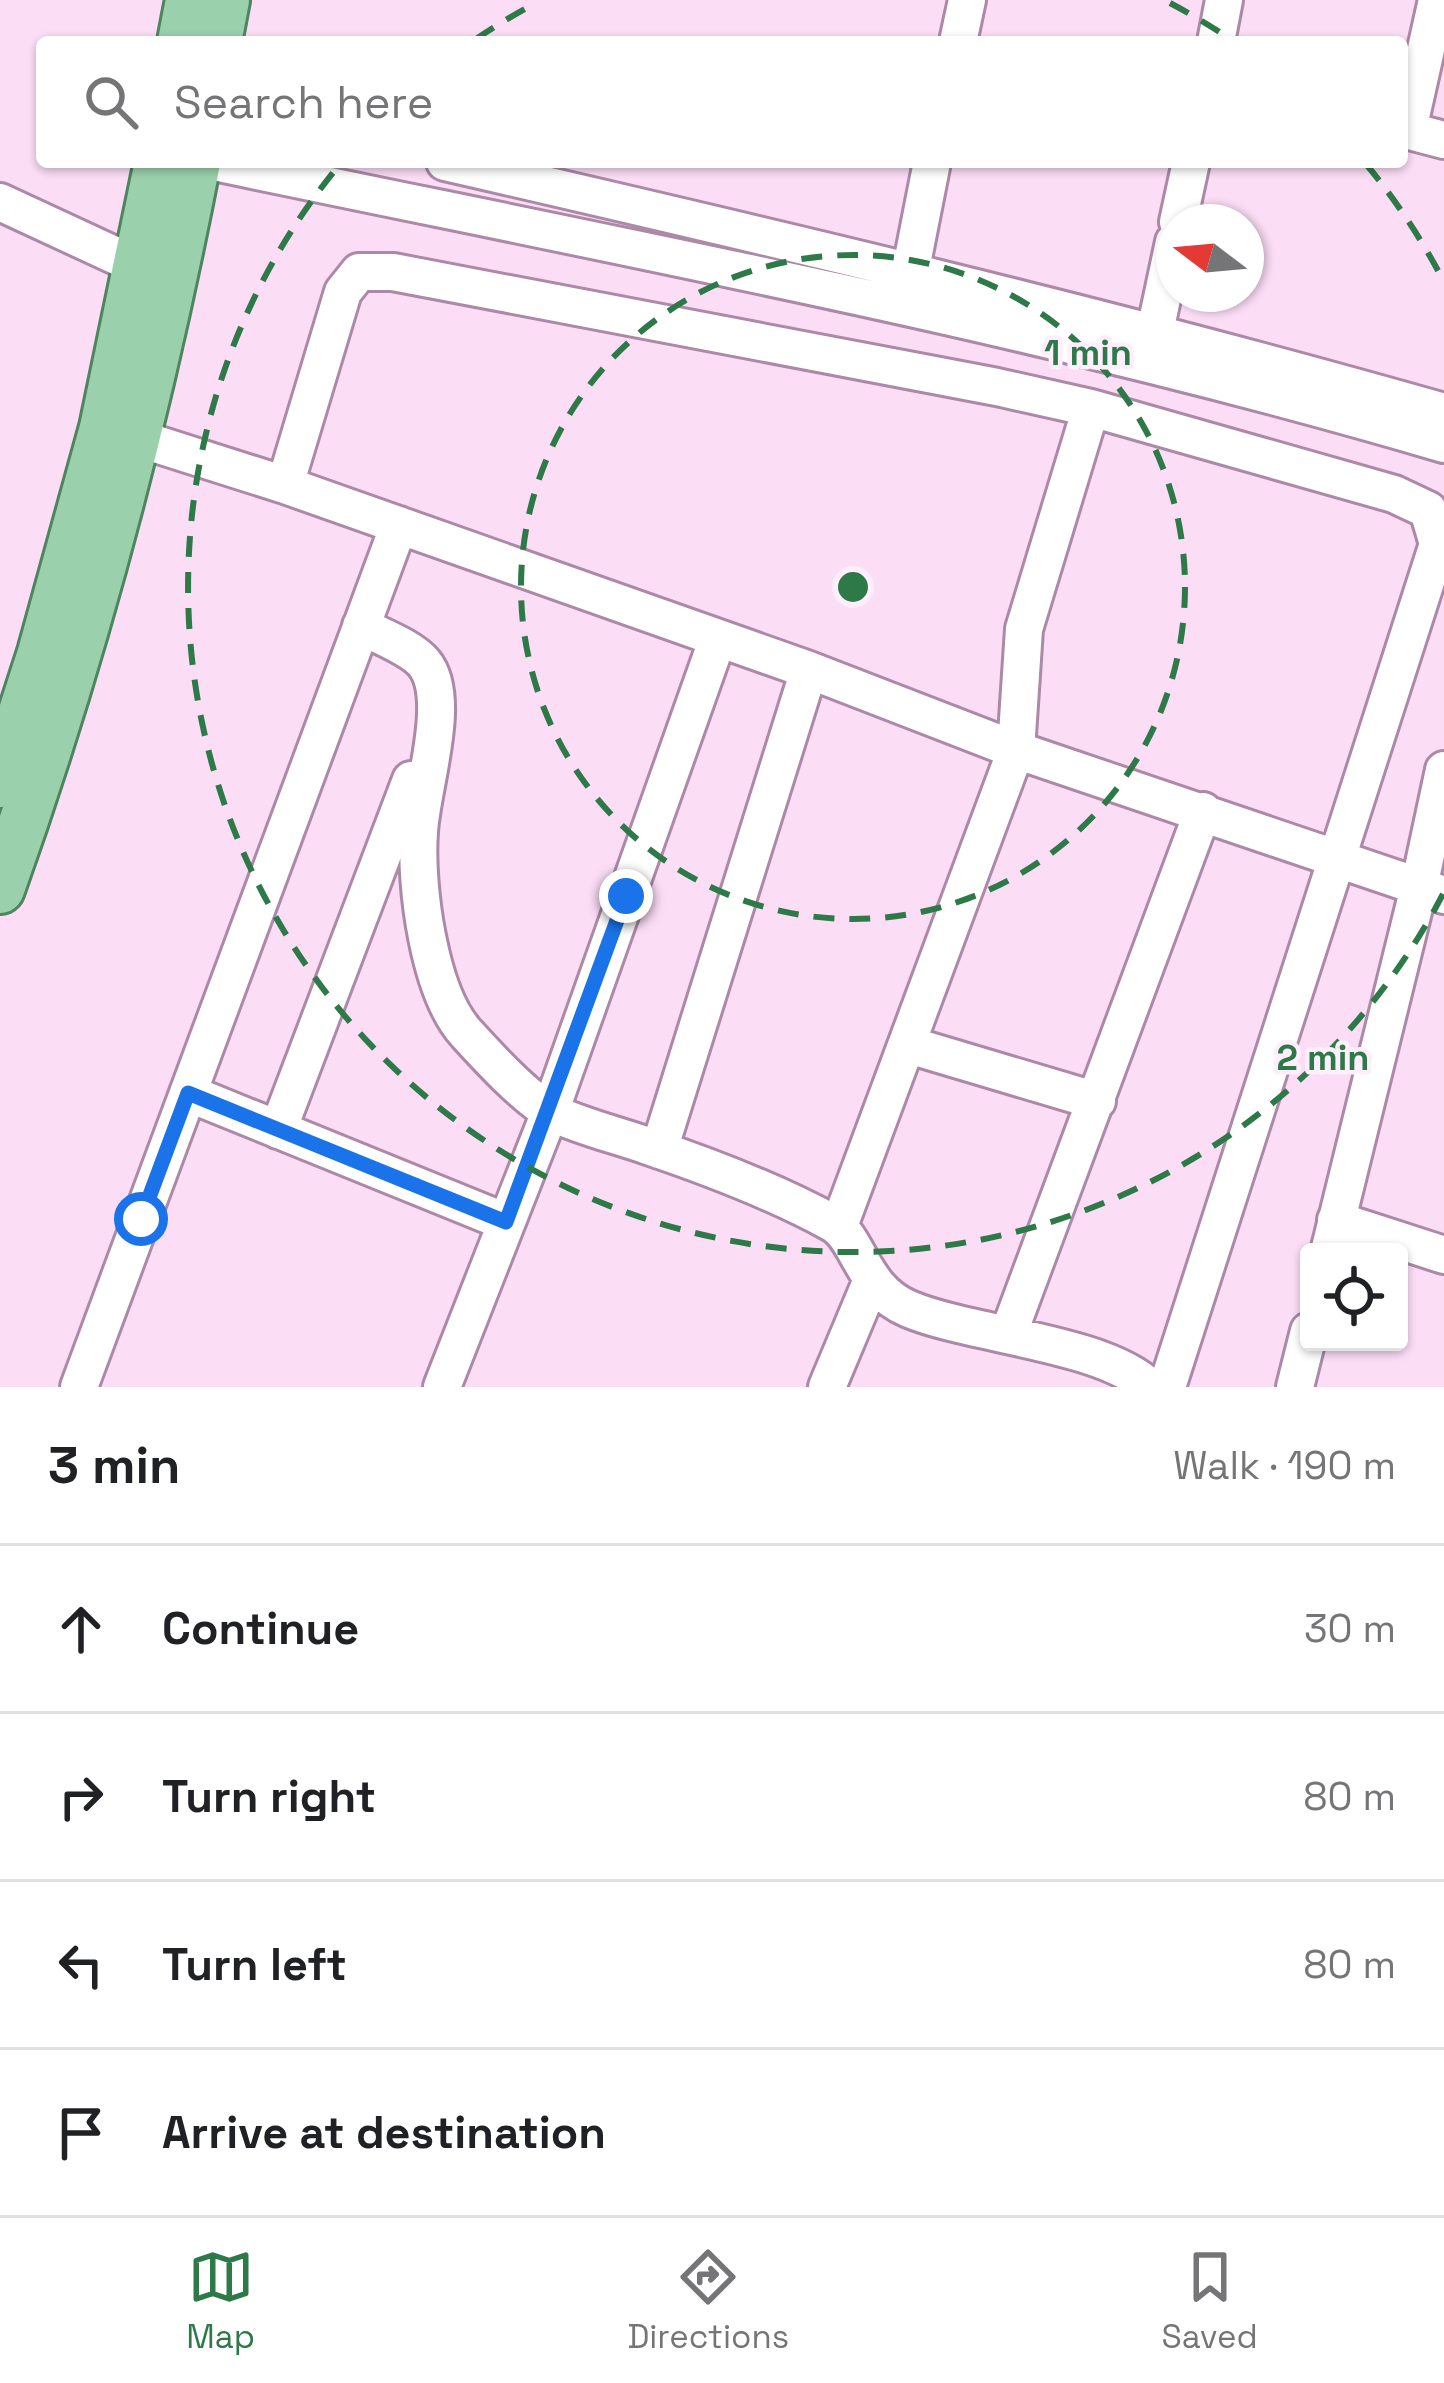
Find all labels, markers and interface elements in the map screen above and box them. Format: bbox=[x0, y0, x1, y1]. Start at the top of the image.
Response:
search box bbox=[36, 36, 1408, 168]
icon: search bbox=[78, 69, 144, 135]
text: Search here bbox=[174, 74, 433, 131]
north arrow bbox=[1156, 204, 1264, 312]
text: 1 min bbox=[1044, 330, 1132, 376]
centre of rings bbox=[832, 566, 874, 608]
route end bbox=[599, 869, 653, 923]
text: 2 min bbox=[1276, 1035, 1370, 1081]
route start bbox=[114, 1192, 168, 1246]
map controls bbox=[1300, 1243, 1408, 1351]
button: locate bbox=[1300, 1243, 1408, 1351]
text: 3 min bbox=[48, 1433, 181, 1498]
text: Walk · 190 m bbox=[1173, 1441, 1396, 1490]
icon: ahead bbox=[48, 1596, 114, 1662]
text: Continue bbox=[162, 1600, 359, 1657]
text: 30 m bbox=[1304, 1604, 1396, 1653]
icon: right bbox=[48, 1764, 114, 1830]
text: Turn right bbox=[162, 1768, 376, 1825]
text: 80 m bbox=[1303, 1772, 1396, 1821]
icon: left bbox=[48, 1932, 114, 1998]
text: Turn left bbox=[162, 1936, 347, 1993]
text: 80 m bbox=[1303, 1940, 1396, 1989]
icon: arrive bbox=[48, 2100, 114, 2166]
text: Arrive at destination bbox=[162, 2104, 606, 2161]
tab: Map bbox=[186, 2244, 255, 2358]
tab: Directions bbox=[627, 2244, 789, 2358]
tab: Saved bbox=[1162, 2244, 1258, 2358]

